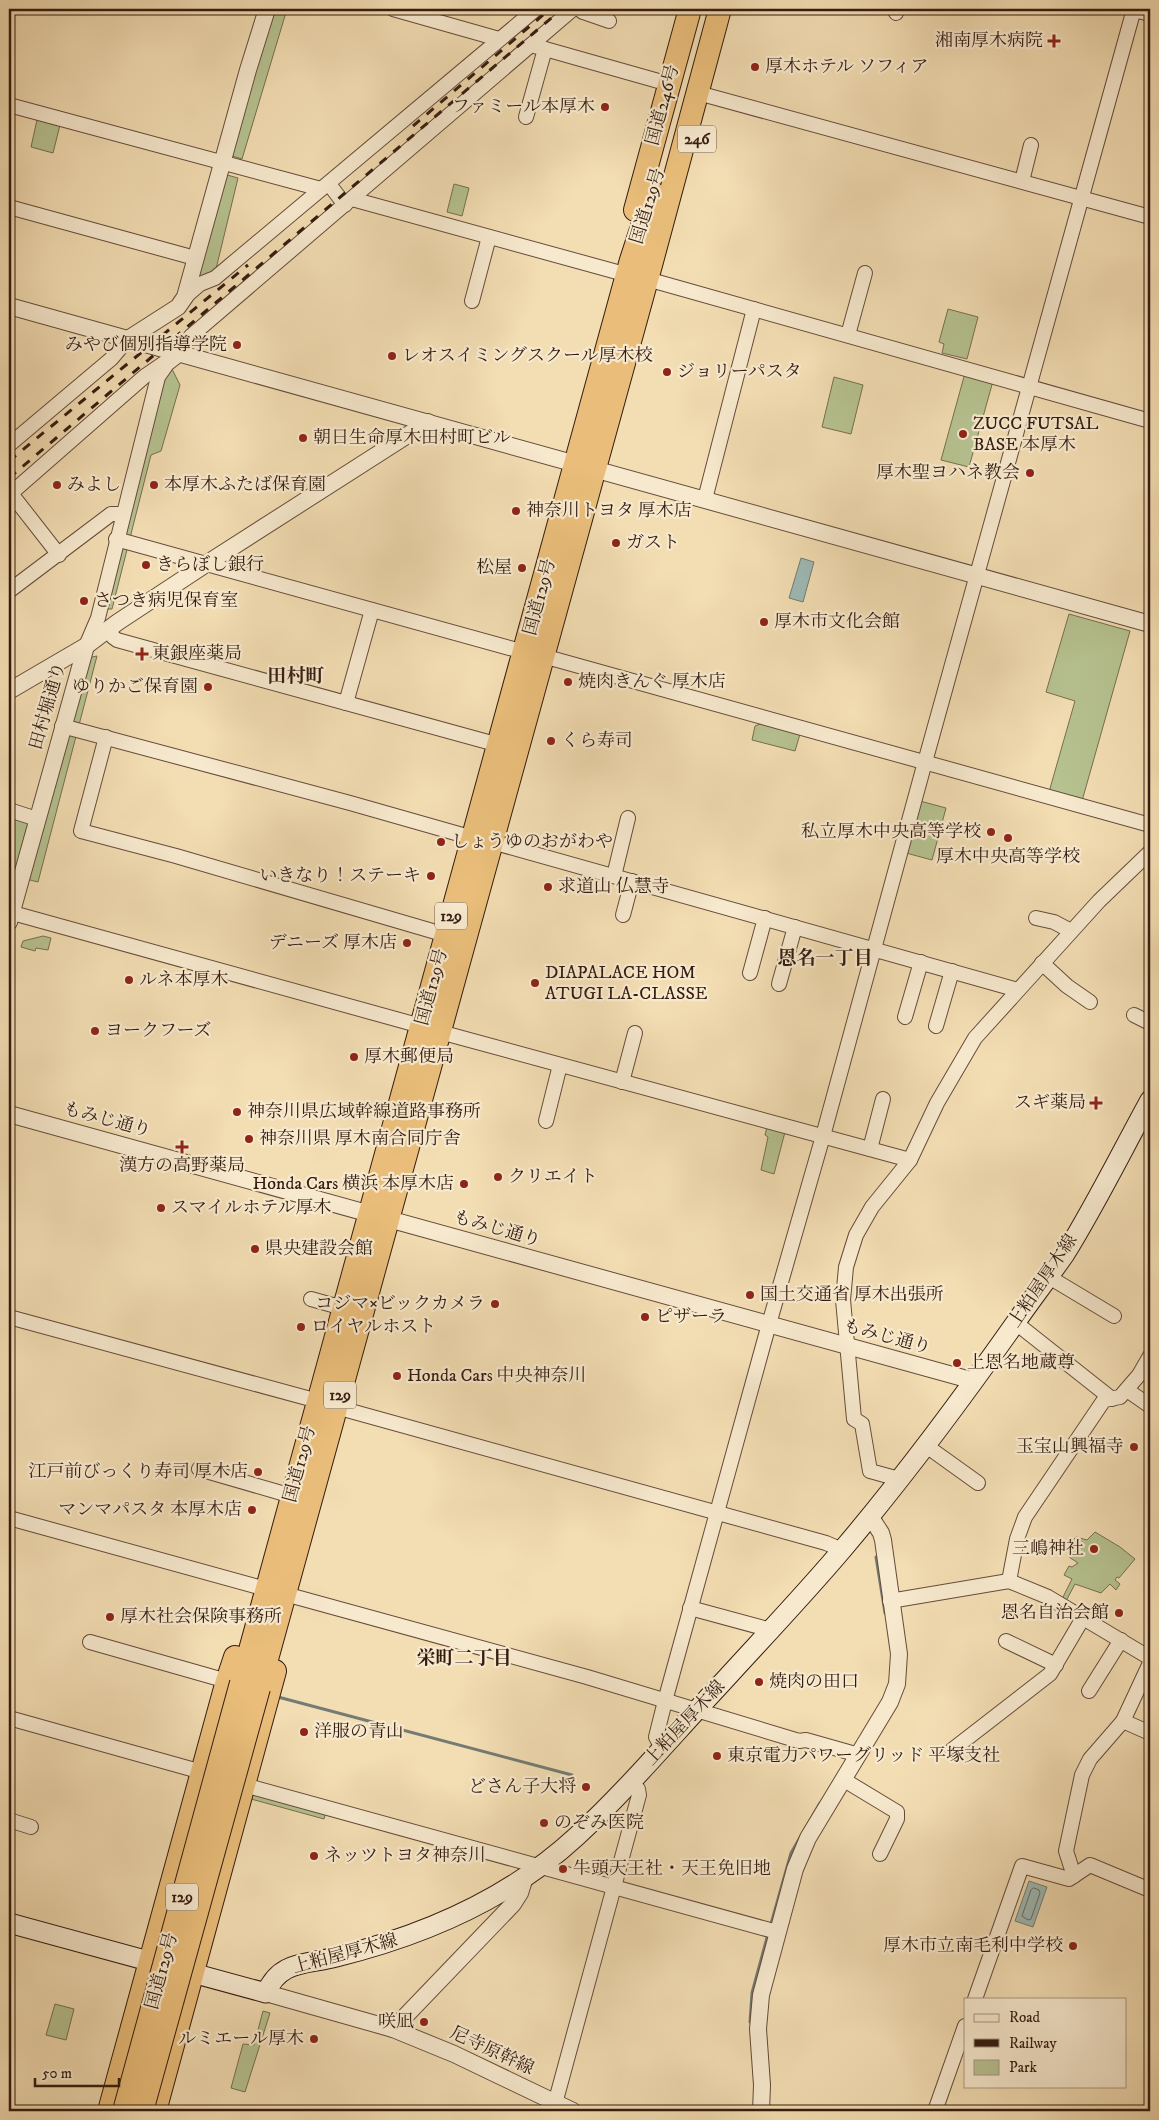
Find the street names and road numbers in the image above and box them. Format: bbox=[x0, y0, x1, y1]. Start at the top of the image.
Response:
street label: 国道246号 bbox=[642, 62, 684, 148]
road number: 246 bbox=[678, 126, 716, 152]
street label: 国道129号 bbox=[626, 165, 670, 247]
street label: 国道129号 bbox=[519, 556, 561, 638]
street label: 田村堀通り bbox=[25, 660, 71, 752]
road number: 129 bbox=[435, 902, 467, 929]
street label: 国道129号 bbox=[411, 946, 453, 1028]
street label: もみじ通り bbox=[61, 1098, 153, 1142]
street label: もみじ通り bbox=[451, 1206, 543, 1252]
street label: 上粕屋厚木線 bbox=[1004, 1230, 1082, 1332]
street label: もみじ通り bbox=[841, 1315, 933, 1359]
road number: 129 bbox=[324, 1382, 356, 1408]
street label: 国道129号 bbox=[279, 1423, 321, 1505]
street label: 上粕屋厚木線 bbox=[640, 1676, 730, 1770]
road number: 129 bbox=[166, 1884, 198, 1910]
street label: 上粕屋厚木線 bbox=[290, 1929, 400, 1979]
street label: 国道129号 bbox=[141, 1930, 183, 2012]
street label: 尼寺原幹線 bbox=[447, 2022, 537, 2080]

